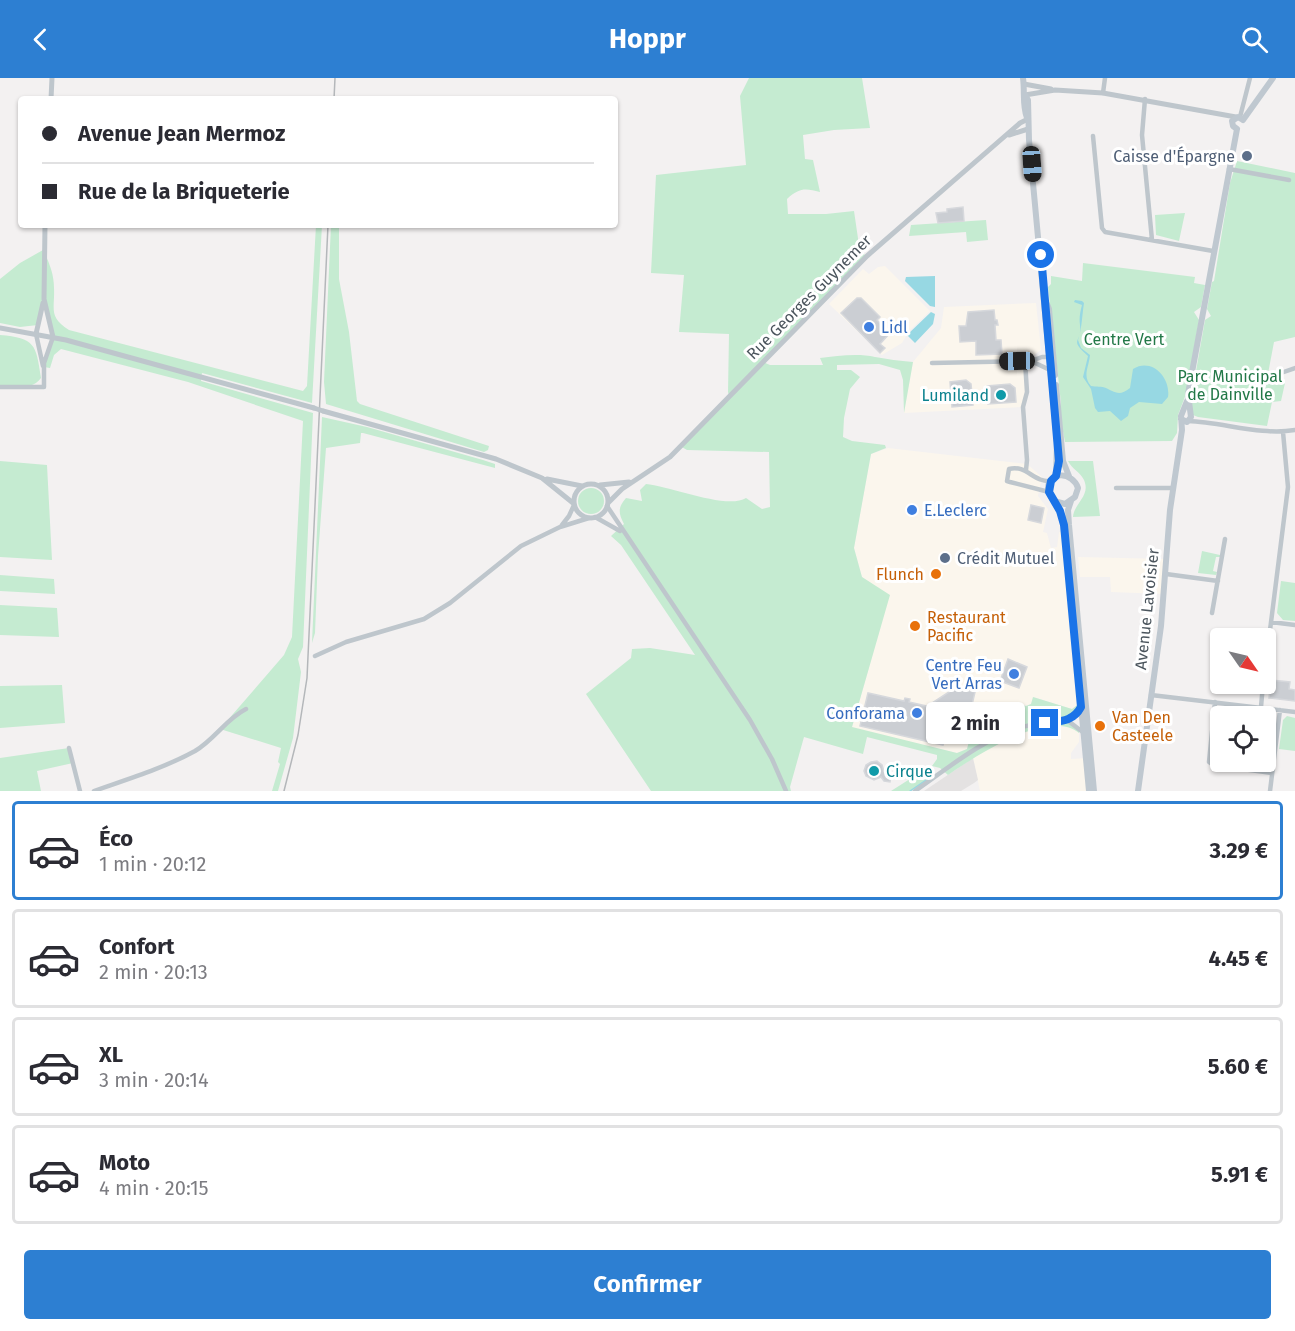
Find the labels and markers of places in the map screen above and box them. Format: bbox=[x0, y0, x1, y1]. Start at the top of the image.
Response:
place label: Caisse d'Épargne bbox=[1113, 146, 1235, 166]
marker: Caisse d'Épargne bbox=[1240, 149, 1254, 163]
place label: Lidl bbox=[881, 318, 908, 337]
marker: Lidl bbox=[862, 320, 876, 334]
place label: Lumiland bbox=[921, 386, 989, 405]
marker: Lumiland bbox=[994, 388, 1008, 402]
place label: E.Leclerc bbox=[924, 501, 987, 520]
marker: E.Leclerc bbox=[905, 503, 919, 517]
place label: Crédit Mutuel bbox=[957, 549, 1055, 568]
marker: Crédit Mutuel bbox=[938, 551, 952, 565]
place label: Flunch bbox=[876, 565, 924, 584]
marker: Flunch bbox=[929, 567, 943, 581]
place label: Restaurant Pacific bbox=[927, 608, 1006, 645]
marker: Restaurant Pacific bbox=[908, 619, 922, 633]
place label: Centre Feu Vert Arras bbox=[926, 656, 1002, 693]
marker: Centre Feu Vert Arras bbox=[1007, 667, 1021, 681]
place label: Conforama bbox=[826, 704, 905, 723]
marker: Conforama bbox=[910, 706, 924, 720]
place label: Van Den Casteele bbox=[1112, 708, 1173, 745]
marker: Van Den Casteele bbox=[1093, 719, 1107, 733]
place label: Cirque bbox=[886, 762, 933, 781]
marker: Cirque bbox=[867, 764, 881, 778]

